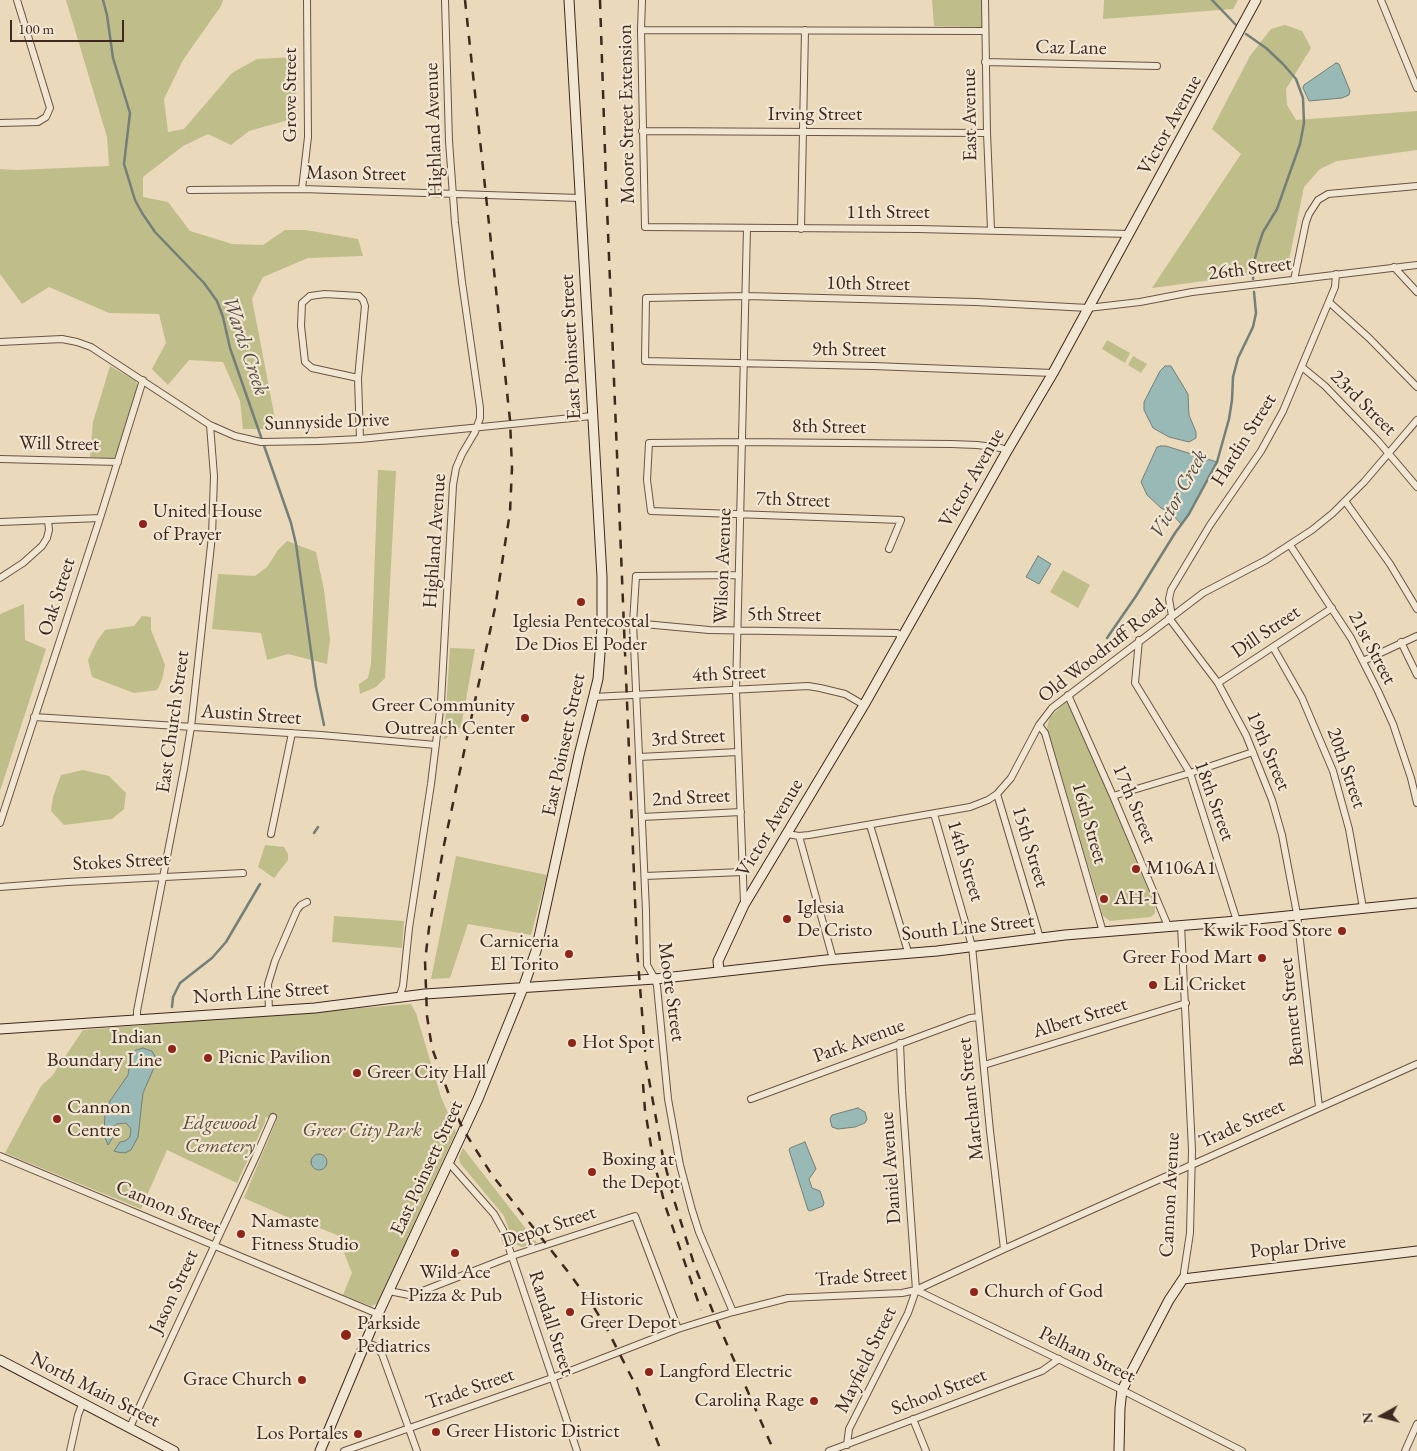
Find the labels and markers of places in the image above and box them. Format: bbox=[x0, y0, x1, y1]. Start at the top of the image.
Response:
place label: United House of Prayer bbox=[153, 500, 262, 547]
marker: United House of Prayer bbox=[137, 518, 149, 530]
marker: Iglesia Pentecostal De Dios El Poder bbox=[575, 596, 587, 608]
place label: Iglesia Pentecostal De Dios El Poder bbox=[513, 610, 649, 657]
place label: Greer Community Outreach Center bbox=[371, 694, 515, 741]
marker: Greer Community Outreach Center bbox=[519, 712, 531, 724]
place label: M106A1 bbox=[1146, 857, 1216, 881]
marker: M106A1 bbox=[1130, 863, 1142, 875]
place label: AH-1 bbox=[1114, 887, 1159, 911]
marker: AH-1 bbox=[1098, 893, 1110, 905]
place label: Iglesia De Cristo bbox=[797, 896, 872, 943]
marker: Iglesia De Cristo bbox=[781, 913, 793, 925]
place label: Kwik Food Store bbox=[1203, 919, 1332, 943]
marker: Kwik Food Store bbox=[1336, 925, 1348, 937]
place label: Carniceria El Torito bbox=[480, 930, 559, 977]
place label: Greer Food Mart bbox=[1123, 946, 1252, 970]
marker: Carniceria El Torito bbox=[563, 948, 575, 960]
marker: Greer Food Mart bbox=[1256, 952, 1268, 964]
place label: Lil Cricket bbox=[1163, 973, 1246, 997]
marker: Lil Cricket bbox=[1147, 979, 1159, 991]
place label: Indian Boundary Line bbox=[47, 1026, 162, 1073]
place label: Hot Spot bbox=[582, 1031, 654, 1055]
marker: Hot Spot bbox=[566, 1037, 578, 1049]
marker: Indian Boundary Line bbox=[166, 1043, 178, 1055]
place label: Picnic Pavilion bbox=[218, 1046, 331, 1070]
marker: Picnic Pavilion bbox=[202, 1052, 214, 1064]
place label: Greer City Hall bbox=[367, 1061, 486, 1085]
marker: Greer City Hall bbox=[351, 1067, 363, 1079]
place label: Cannon Centre bbox=[67, 1096, 131, 1143]
marker: Cannon Centre bbox=[51, 1113, 63, 1125]
place label: Boxing at the Depot bbox=[602, 1148, 680, 1195]
marker: Boxing at the Depot bbox=[586, 1166, 598, 1178]
place label: Namaste Fitness Studio bbox=[251, 1210, 359, 1257]
marker: Namaste Fitness Studio bbox=[235, 1228, 247, 1240]
marker: Wild Ace Pizza & Pub bbox=[449, 1247, 461, 1259]
place label: Wild Ace Pizza & Pub bbox=[408, 1261, 502, 1308]
place label: Church of God bbox=[984, 1280, 1103, 1304]
marker: Church of God bbox=[968, 1286, 980, 1298]
place label: Historic Greer Depot bbox=[580, 1288, 677, 1335]
marker: Historic Greer Depot bbox=[564, 1306, 576, 1318]
place label: Parkside Pediatrics bbox=[357, 1312, 430, 1359]
marker: Parkside Pediatrics bbox=[339, 1328, 353, 1342]
place label: Langford Electric bbox=[659, 1360, 792, 1384]
marker: Langford Electric bbox=[643, 1366, 655, 1378]
place label: Grace Church bbox=[183, 1368, 292, 1392]
marker: Grace Church bbox=[296, 1374, 308, 1386]
place label: Carolina Rage bbox=[695, 1389, 804, 1413]
marker: Carolina Rage bbox=[808, 1395, 820, 1407]
place label: Greer Historic District bbox=[446, 1420, 620, 1444]
place label: Los Portales bbox=[256, 1422, 348, 1446]
marker: Greer Historic District bbox=[430, 1426, 442, 1438]
marker: Los Portales bbox=[352, 1428, 364, 1440]

